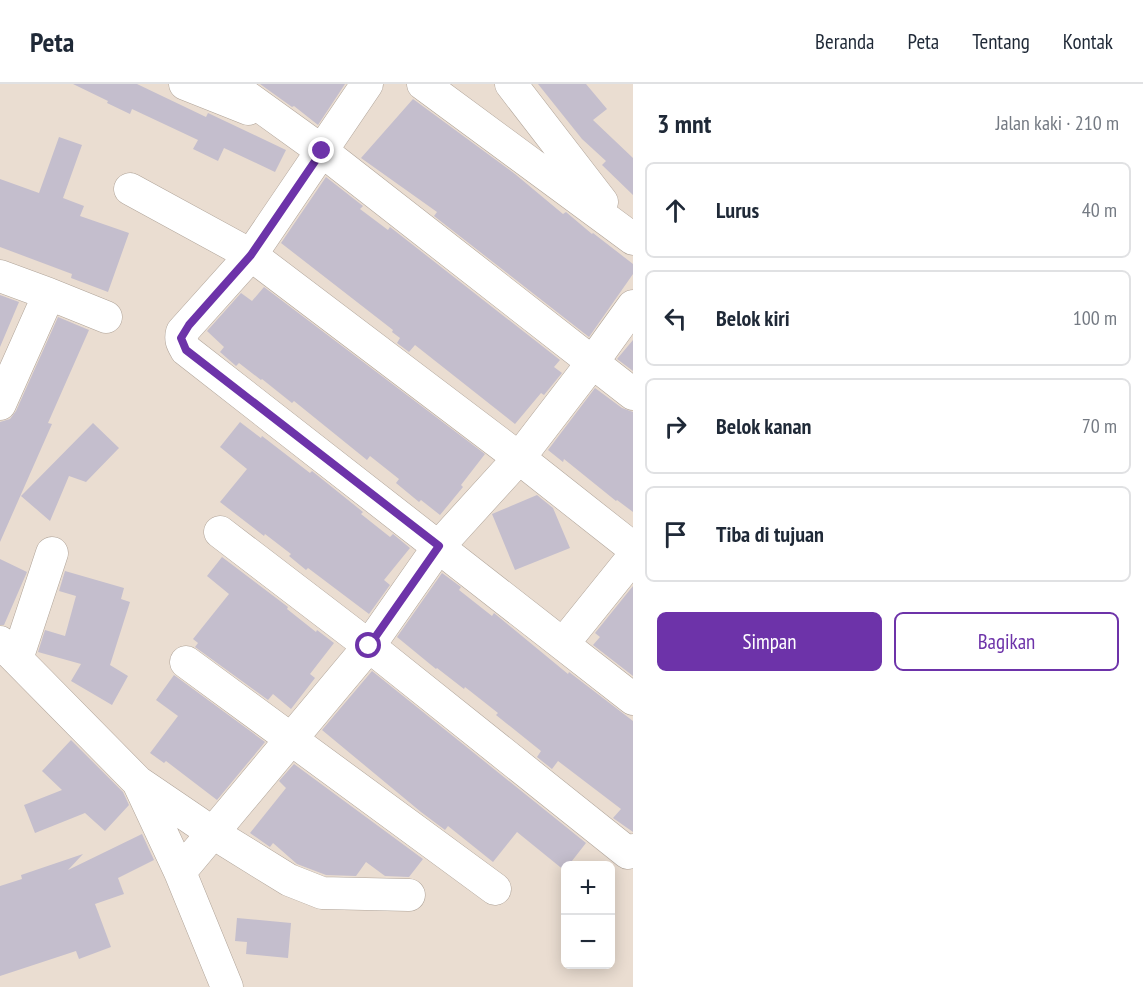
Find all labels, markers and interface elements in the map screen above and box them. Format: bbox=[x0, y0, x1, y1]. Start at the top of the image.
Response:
text: Peta bbox=[30, 23, 74, 60]
text: Beranda bbox=[815, 28, 875, 55]
text: Peta bbox=[908, 28, 939, 55]
text: Tentang bbox=[972, 28, 1030, 55]
text: Kontak bbox=[1063, 28, 1113, 55]
text: 3 mnt bbox=[657, 107, 711, 140]
text: Jalan kaki · 210 m bbox=[996, 110, 1119, 136]
route end bbox=[308, 137, 334, 163]
icon: ahead bbox=[659, 194, 692, 227]
text: Lurus bbox=[716, 196, 759, 224]
text: 40 m bbox=[1082, 197, 1117, 223]
icon: left bbox=[659, 302, 692, 335]
text: Belok kiri bbox=[716, 304, 790, 332]
text: 100 m bbox=[1073, 305, 1117, 331]
icon: right bbox=[659, 410, 692, 443]
text: Belok kanan bbox=[716, 412, 811, 440]
text: 70 m bbox=[1082, 413, 1117, 439]
icon: arrive bbox=[659, 518, 692, 551]
text: Tiba di tujuan bbox=[716, 520, 824, 548]
button: Simpan bbox=[657, 612, 882, 671]
button: Bagikan bbox=[894, 612, 1119, 671]
route start bbox=[355, 632, 381, 658]
map controls bbox=[561, 861, 615, 969]
button: + bbox=[561, 861, 615, 915]
button: − bbox=[561, 915, 615, 969]

